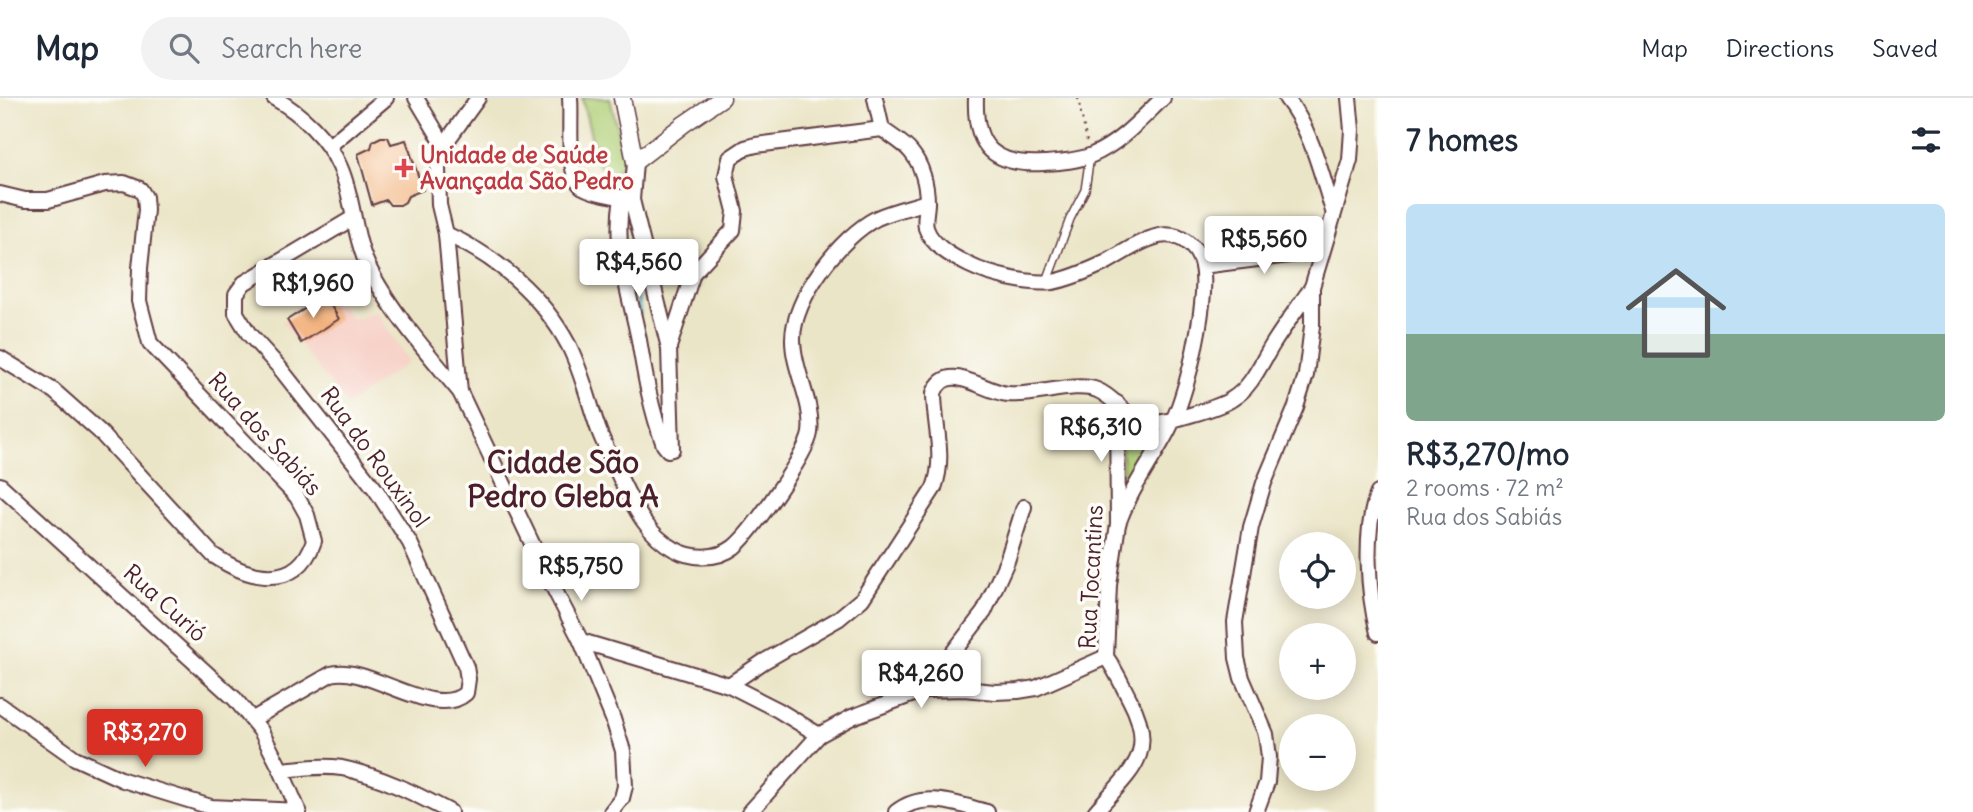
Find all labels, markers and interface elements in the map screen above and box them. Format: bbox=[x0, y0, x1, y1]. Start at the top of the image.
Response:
search box bbox=[141, 17, 631, 80]
text: Map bbox=[35, 27, 99, 69]
icon: search bbox=[165, 29, 203, 67]
text: Search here bbox=[221, 32, 362, 65]
text: Map bbox=[1641, 33, 1688, 63]
text: Directions bbox=[1726, 33, 1834, 63]
text: Saved bbox=[1872, 33, 1938, 63]
text: 7 homes bbox=[1406, 121, 1518, 159]
icon: filters bbox=[1907, 121, 1945, 159]
place label: Unidade de Saúde Avançada São Pedro bbox=[420, 140, 634, 195]
marker: Unidade de Saúde Avançada São Pedro bbox=[394, 158, 414, 178]
pin: R$5,560 bbox=[1199, 216, 1329, 276]
text: R$5,560 bbox=[1220, 224, 1308, 253]
pin: R$4,560 bbox=[574, 240, 704, 299]
text: R$4,560 bbox=[595, 247, 683, 276]
icon: home bbox=[1613, 250, 1739, 376]
pin: R$1,960 bbox=[248, 260, 378, 320]
text: R$1,960 bbox=[272, 268, 354, 297]
street label: Rua dos Sabiás bbox=[202, 366, 328, 501]
street label: Rua do Rouxinol bbox=[315, 381, 436, 533]
pin: R$6,310 bbox=[1036, 404, 1166, 464]
text: R$6,310 bbox=[1060, 412, 1142, 441]
text: R$3,270/mo bbox=[1406, 435, 1569, 473]
district label: Cidade São Pedro Gleba A bbox=[467, 443, 659, 515]
text: 2 rooms · 72 m² bbox=[1406, 473, 1564, 502]
text: Rua dos Sabiás bbox=[1406, 502, 1562, 531]
street label: Rua Tocantins bbox=[1072, 504, 1109, 650]
map controls bbox=[1279, 532, 1356, 791]
button: locate bbox=[1279, 532, 1356, 609]
pin: R$5,750 bbox=[516, 544, 646, 603]
text: R$5,750 bbox=[538, 551, 624, 580]
street label: Rua Curió bbox=[118, 558, 213, 648]
button: + bbox=[1279, 623, 1356, 700]
pin: R$4,260 bbox=[856, 650, 986, 710]
text: R$4,260 bbox=[878, 658, 964, 687]
pin: R$3,270 bbox=[80, 710, 210, 769]
button: − bbox=[1279, 714, 1356, 791]
text: R$3,270 bbox=[103, 717, 187, 746]

